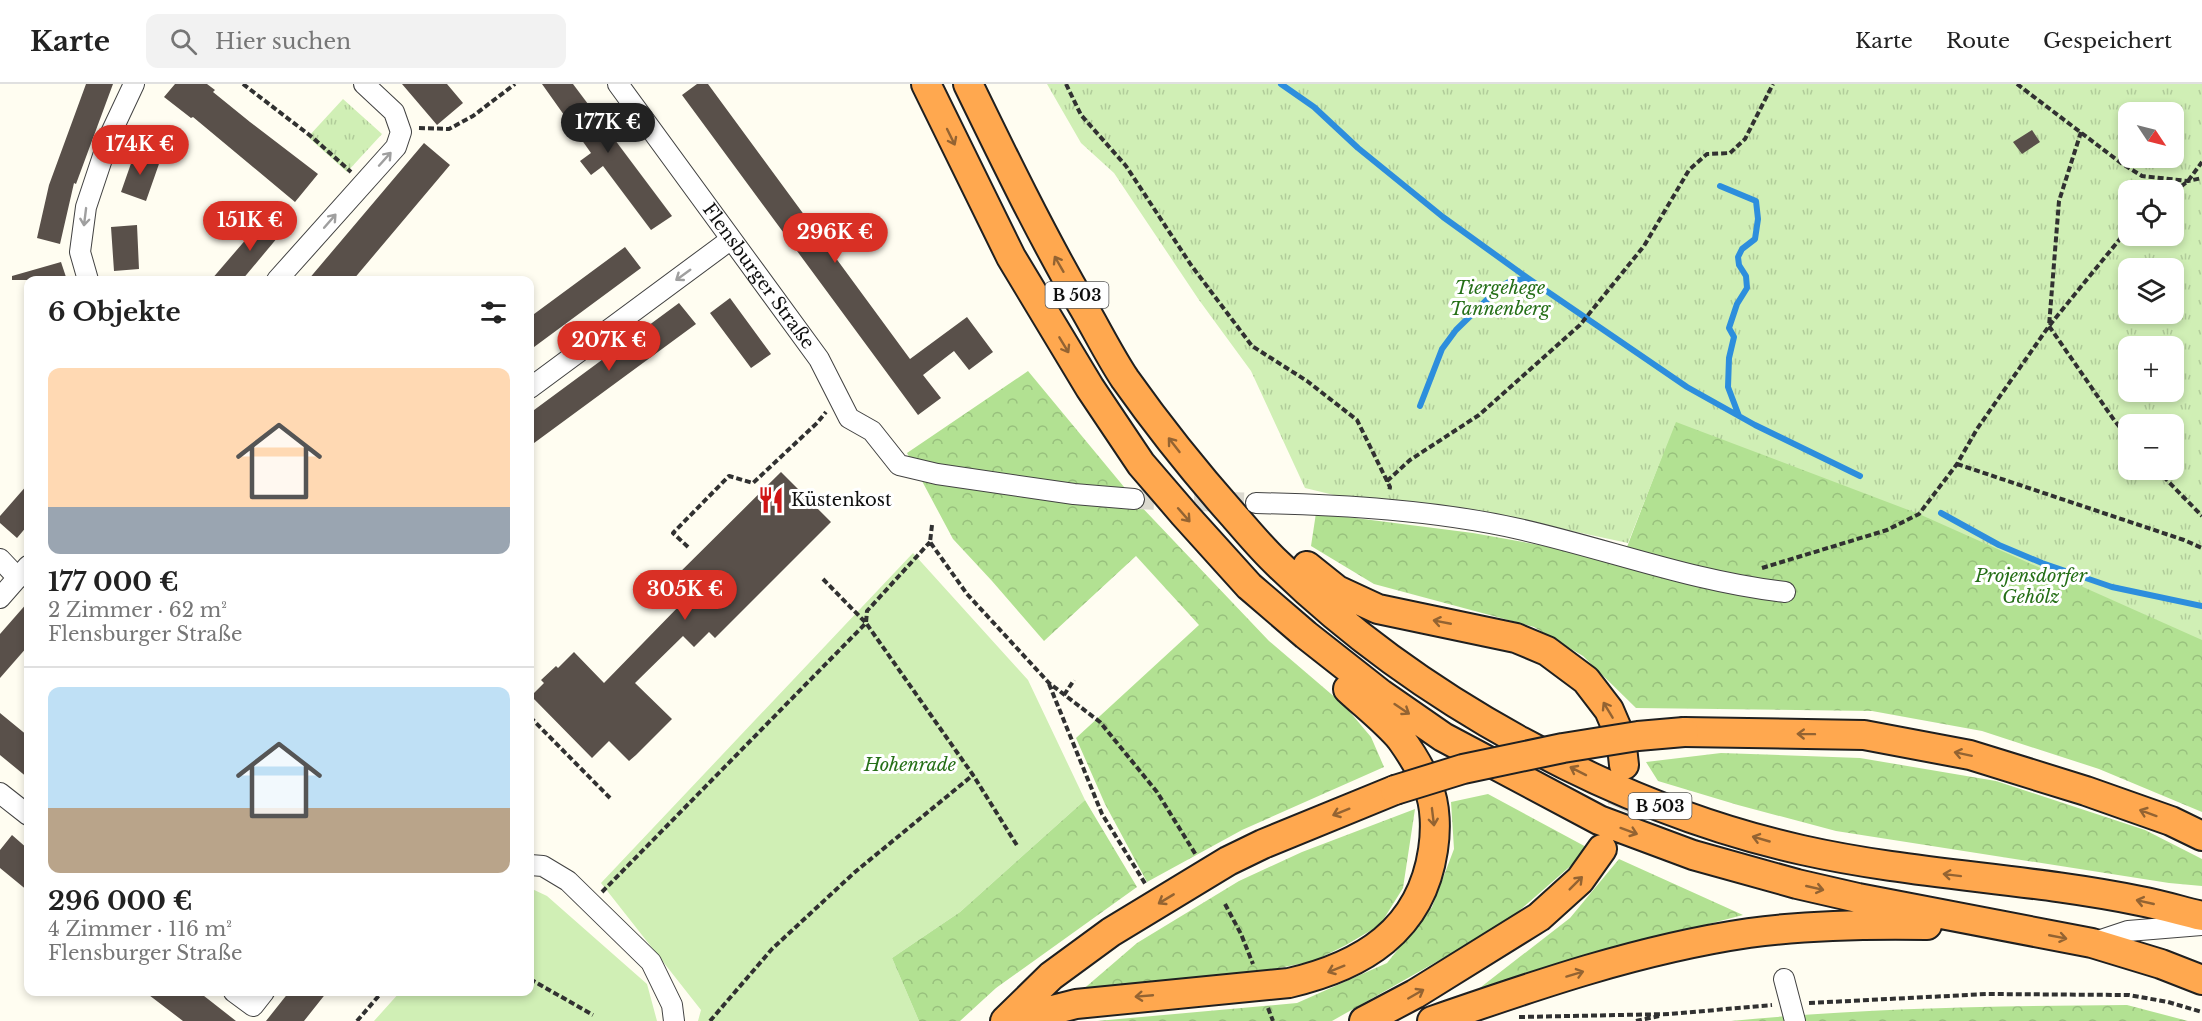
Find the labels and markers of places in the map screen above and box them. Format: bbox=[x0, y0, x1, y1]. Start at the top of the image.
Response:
pin: 177K € bbox=[559, 103, 657, 154]
pin: 174K € bbox=[91, 125, 189, 176]
pin: 151K € bbox=[201, 201, 299, 252]
pin: 296K € bbox=[786, 213, 884, 264]
pin: 207K € bbox=[560, 321, 658, 372]
restaurant icon: Küstenkost bbox=[756, 485, 786, 515]
place label: Küstenkost bbox=[791, 489, 892, 511]
pin: 305K € bbox=[636, 570, 734, 621]

